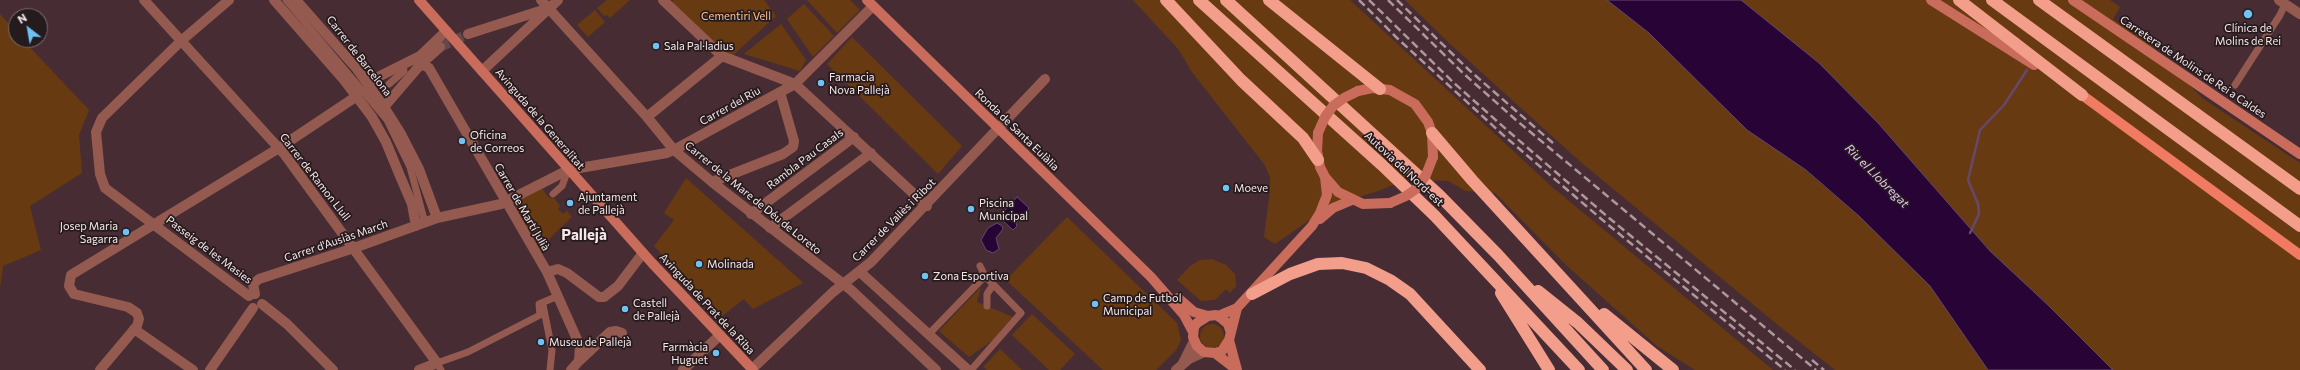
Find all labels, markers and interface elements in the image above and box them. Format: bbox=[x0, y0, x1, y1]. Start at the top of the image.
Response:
north arrow bbox=[8, 8, 48, 48]
marker: Clínica de Molins de Rei bbox=[2242, 8, 2254, 20]
park label: Cementiri Vell bbox=[701, 9, 771, 23]
text: N bbox=[15, 10, 29, 26]
street label: Carrer de Barcelona bbox=[324, 13, 394, 99]
street label: Carretera de Molins de Rei a Caldes bbox=[2117, 13, 2269, 121]
place label: Clínica de Molins de Rei bbox=[2215, 21, 2281, 47]
place label: Sala Pal·ladius bbox=[664, 39, 734, 53]
marker: Sala Pal·ladius bbox=[651, 41, 661, 51]
street label: Avinguda de la Generalitat bbox=[493, 66, 587, 172]
place label: Farmacia Nova Pallejà bbox=[829, 70, 890, 96]
marker: Farmacia Nova Pallejà bbox=[816, 78, 826, 88]
street label: Carrer del Riu bbox=[697, 84, 763, 128]
street label: Ronda de Santa Eulàlia bbox=[972, 86, 1062, 174]
street label: Rambla Pau Casals bbox=[764, 126, 846, 192]
place label: Oficina de Correos bbox=[470, 128, 524, 154]
street label: Autovia del Nord-est bbox=[1362, 129, 1446, 209]
street label: Carrer de Ramon Llull bbox=[277, 131, 353, 223]
marker: Oficina de Correos bbox=[457, 136, 467, 146]
street label: Carrer de la Mare de Déu de Loreto bbox=[682, 139, 824, 257]
water label: Riu el Llobregat bbox=[1842, 141, 1912, 211]
street label: Carrer de Martí Julià bbox=[492, 161, 552, 253]
street label: Carrer de Vallès i Ribot bbox=[850, 176, 938, 264]
place label: Moeve bbox=[1234, 181, 1268, 195]
marker: Moeve bbox=[1221, 183, 1231, 193]
place label: Ajuntament de Pallejà bbox=[578, 190, 637, 216]
place label: Piscina Municipal bbox=[979, 196, 1028, 222]
marker: Ajuntament de Pallejà bbox=[565, 198, 575, 208]
marker: Piscina Municipal bbox=[966, 204, 976, 214]
street label: Passeig de les Masies bbox=[163, 213, 255, 287]
street label: Carrer d'Ausiàs March bbox=[283, 217, 389, 265]
place label: Josep Maria Sagarra bbox=[60, 219, 118, 245]
district label: Pallejà bbox=[561, 226, 607, 244]
marker: Josep Maria Sagarra bbox=[121, 227, 131, 237]
street label: Avinguda de Prat de la Riba bbox=[657, 251, 757, 357]
place label: Molinada bbox=[707, 257, 754, 271]
marker: Molinada bbox=[694, 259, 704, 269]
place label: Zona Esportiva bbox=[933, 269, 1009, 283]
marker: Zona Esportiva bbox=[920, 271, 930, 281]
place label: Camp de Futbol Municipal bbox=[1103, 291, 1181, 317]
place label: Castell de Pallejà bbox=[633, 296, 680, 322]
marker: Camp de Futbol Municipal bbox=[1090, 299, 1100, 309]
marker: Castell de Pallejà bbox=[620, 304, 630, 314]
place label: Museu de Pallejà bbox=[549, 335, 632, 349]
marker: Museu de Pallejà bbox=[536, 337, 546, 347]
place label: Farmàcia Huguet bbox=[662, 340, 708, 366]
marker: Farmàcia Huguet bbox=[711, 348, 721, 358]

